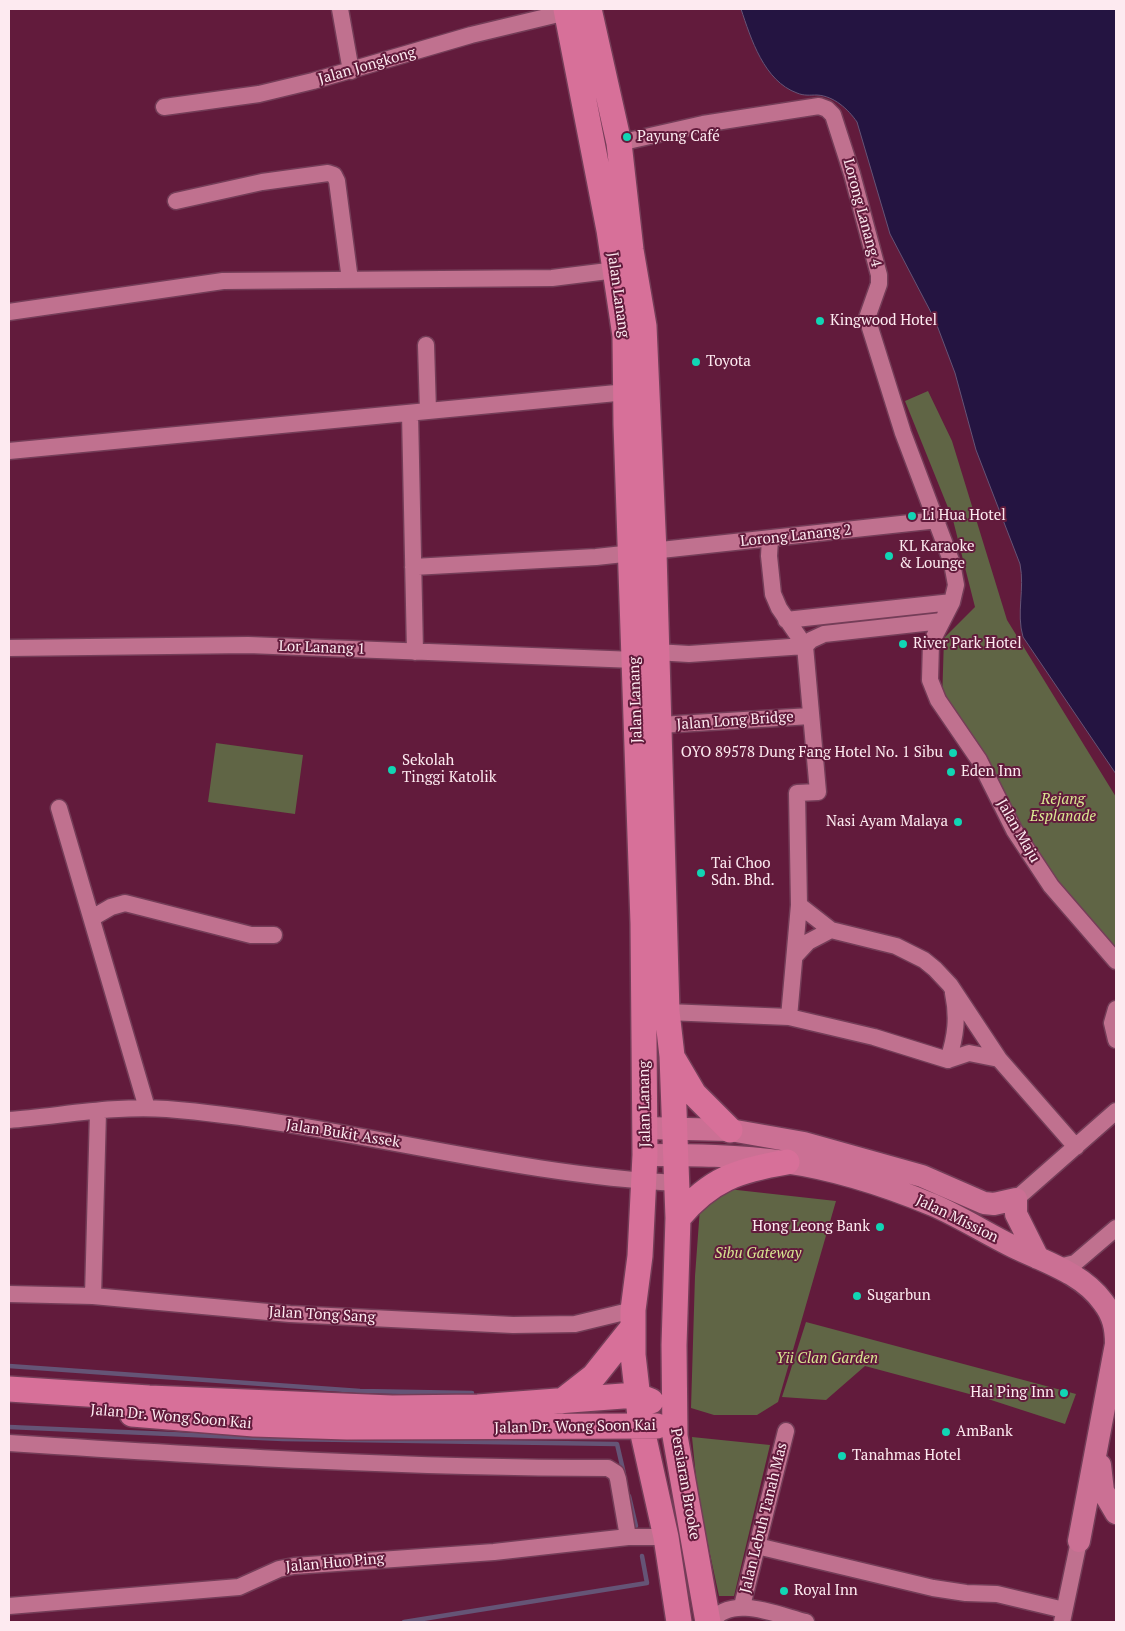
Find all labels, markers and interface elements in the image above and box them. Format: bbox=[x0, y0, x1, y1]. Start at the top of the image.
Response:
street label: Jalan Jongkong bbox=[316, 44, 418, 88]
place label: Payung Café bbox=[637, 128, 720, 146]
marker: Payung Café bbox=[621, 131, 633, 143]
street label: Lorong Lanang 4 bbox=[839, 157, 885, 269]
street label: Jalan Lanang bbox=[603, 251, 633, 339]
place label: Kingwood Hotel bbox=[830, 312, 937, 330]
marker: Kingwood Hotel bbox=[814, 315, 826, 327]
place label: Toyota bbox=[706, 353, 751, 371]
marker: Toyota bbox=[690, 356, 702, 368]
place label: Li Hua Hotel bbox=[922, 507, 1006, 525]
marker: Li Hua Hotel bbox=[906, 510, 918, 522]
street label: Lorong Lanang 2 bbox=[739, 521, 853, 551]
place label: KL Karaoke & Lounge bbox=[899, 538, 975, 573]
marker: KL Karaoke & Lounge bbox=[883, 550, 895, 562]
place label: River Park Hotel bbox=[913, 635, 1022, 653]
street label: Lor Lanang 1 bbox=[278, 637, 366, 659]
marker: River Park Hotel bbox=[897, 638, 909, 650]
street label: Jalan Lanang bbox=[625, 656, 647, 744]
street label: Jalan Long Bridge bbox=[676, 708, 794, 734]
place label: OYO 89578 Dung Fang Hotel No. 1 Sibu bbox=[681, 744, 943, 762]
marker: OYO 89578 Dung Fang Hotel No. 1 Sibu bbox=[947, 747, 959, 759]
place label: Sekolah Tinggi Katolik bbox=[402, 752, 497, 787]
place label: Eden Inn bbox=[961, 763, 1021, 781]
marker: Sekolah Tinggi Katolik bbox=[386, 764, 398, 776]
marker: Eden Inn bbox=[945, 766, 957, 778]
park label: Rejang Esplanade bbox=[1030, 791, 1096, 826]
street label: Jalan Maju bbox=[992, 796, 1044, 866]
place label: Nasi Ayam Malaya bbox=[826, 813, 948, 831]
marker: Nasi Ayam Malaya bbox=[952, 816, 964, 828]
place label: Tai Choo Sdn. Bhd. bbox=[711, 855, 775, 890]
marker: Tai Choo Sdn. Bhd. bbox=[695, 867, 707, 879]
street label: Jalan Lanang bbox=[635, 1061, 655, 1147]
street label: Jalan Bukit Assek bbox=[285, 1116, 401, 1152]
street label: Jalan Mission bbox=[913, 1191, 1001, 1247]
place label: Hong Leong Bank bbox=[752, 1218, 870, 1236]
marker: Hong Leong Bank bbox=[874, 1221, 886, 1233]
park label: Sibu Gateway bbox=[715, 1245, 801, 1263]
place label: Sugarbun bbox=[867, 1287, 931, 1305]
marker: Sugarbun bbox=[851, 1290, 863, 1302]
street label: Jalan Tong Sang bbox=[268, 1303, 376, 1327]
park label: Yii Clan Garden bbox=[776, 1350, 878, 1368]
place label: Hai Ping Inn bbox=[970, 1384, 1054, 1402]
marker: Hai Ping Inn bbox=[1058, 1387, 1070, 1399]
street label: Jalan Dr. Wong Soon Kai bbox=[90, 1401, 252, 1433]
street label: Jalan Dr. Wong Soon Kai bbox=[494, 1417, 656, 1437]
place label: AmBank bbox=[956, 1423, 1013, 1441]
marker: AmBank bbox=[940, 1426, 952, 1438]
street label: Persiaran Brooke bbox=[666, 1427, 704, 1541]
street label: Jalan Lebuh Tanah Mas bbox=[737, 1441, 791, 1595]
place label: Tanahmas Hotel bbox=[852, 1447, 961, 1465]
marker: Tanahmas Hotel bbox=[836, 1450, 848, 1462]
street label: Jalan Huo Ping bbox=[285, 1550, 385, 1576]
place label: Royal Inn bbox=[794, 1582, 858, 1600]
marker: Royal Inn bbox=[778, 1585, 790, 1597]

